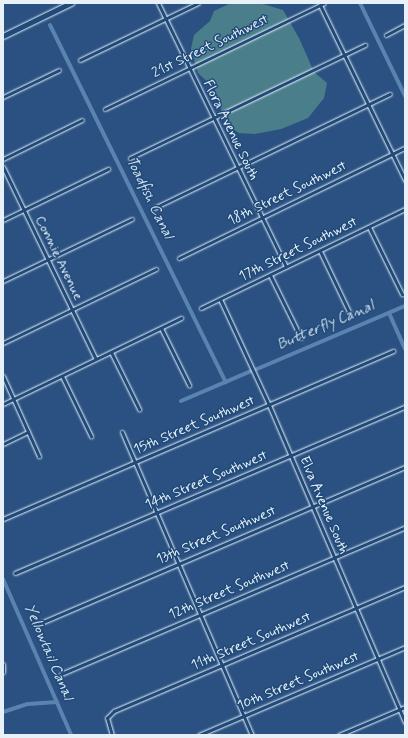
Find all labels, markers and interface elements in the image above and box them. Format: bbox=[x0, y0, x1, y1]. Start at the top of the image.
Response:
street label: 21st Street Southwest bbox=[149, 11, 271, 81]
street label: Flora Avenue South bbox=[199, 76, 263, 184]
water label: Toadfish Canal bbox=[121, 154, 177, 242]
street label: 18th Street Southwest bbox=[225, 157, 349, 229]
street label: Connie Avenue bbox=[31, 213, 87, 303]
street label: 17th Street Southwest bbox=[236, 213, 360, 285]
water label: Butterfly Canal bbox=[275, 298, 377, 354]
street label: 15th Street Southwest bbox=[131, 392, 257, 458]
street label: 14th Street Southwest bbox=[142, 447, 270, 513]
street label: Elva Avenue South bbox=[295, 452, 353, 558]
street label: 13th Street Southwest bbox=[154, 502, 278, 568]
street label: 12th Street Southwest bbox=[166, 557, 292, 623]
water label: Yellowtail Canal bbox=[20, 602, 76, 702]
street label: 11th Street Southwest bbox=[189, 608, 313, 674]
street label: 10th Street Southwest bbox=[235, 648, 361, 714]

